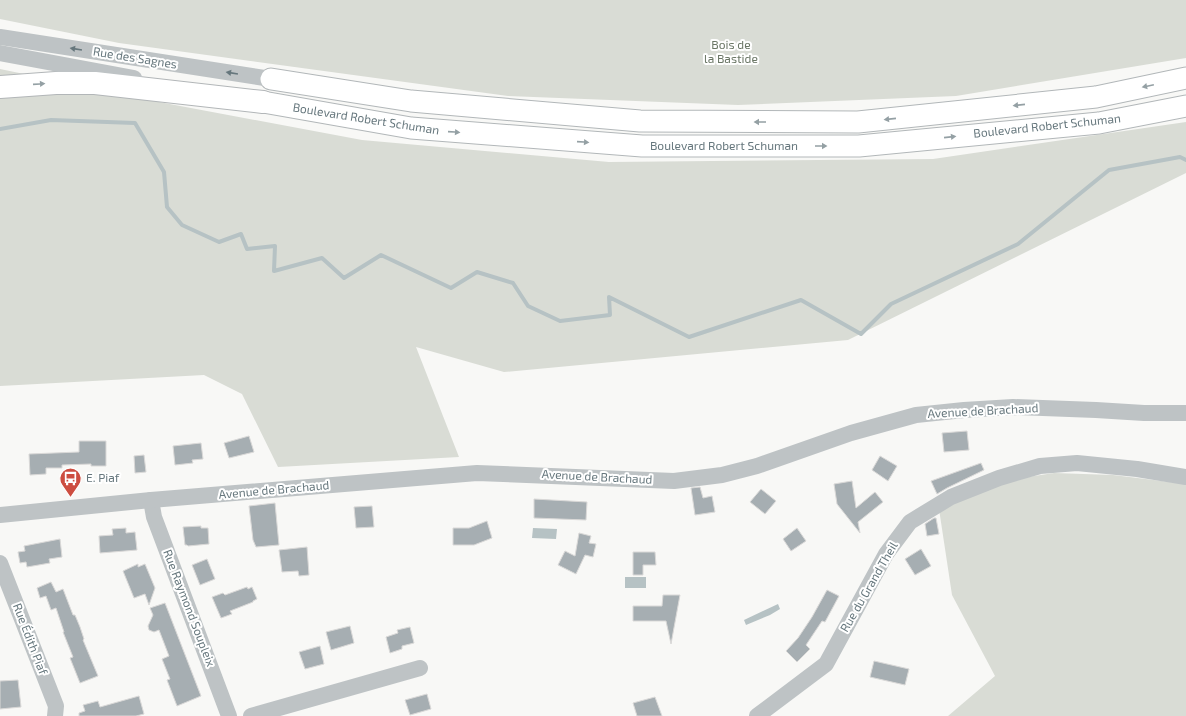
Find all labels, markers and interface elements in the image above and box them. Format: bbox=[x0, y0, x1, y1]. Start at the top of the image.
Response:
park label: Bois de la Bastide bbox=[704, 37, 758, 65]
street label: Rue des Sagnes bbox=[92, 43, 178, 71]
one-way arrow bbox=[70, 46, 82, 52]
one-way arrow bbox=[226, 70, 238, 76]
one-way arrow bbox=[33, 80, 45, 87]
one-way arrow bbox=[1142, 84, 1154, 90]
street label: Boulevard Robert Schuman bbox=[292, 100, 440, 137]
one-way arrow bbox=[1013, 102, 1025, 108]
street label: Boulevard Robert Schuman bbox=[972, 110, 1121, 140]
one-way arrow bbox=[884, 116, 896, 122]
one-way arrow bbox=[753, 119, 766, 125]
one-way arrow bbox=[448, 128, 460, 135]
one-way arrow bbox=[944, 134, 956, 140]
one-way arrow bbox=[577, 138, 589, 145]
street label: Boulevard Robert Schuman bbox=[650, 138, 798, 152]
one-way arrow bbox=[815, 143, 828, 149]
street label: Avenue de Brachaud bbox=[927, 400, 1039, 420]
bus stop icon: E. Piaf bbox=[57, 465, 83, 498]
street label: Avenue de Brachaud bbox=[541, 466, 653, 486]
place label: E. Piaf bbox=[86, 470, 120, 484]
street label: Avenue de Brachaud bbox=[218, 477, 330, 501]
street label: Rue du Grand Theil bbox=[837, 539, 900, 634]
street label: Rue Raymond Soupleix bbox=[161, 547, 219, 669]
street label: Rue Édith Piaf bbox=[11, 601, 51, 677]

